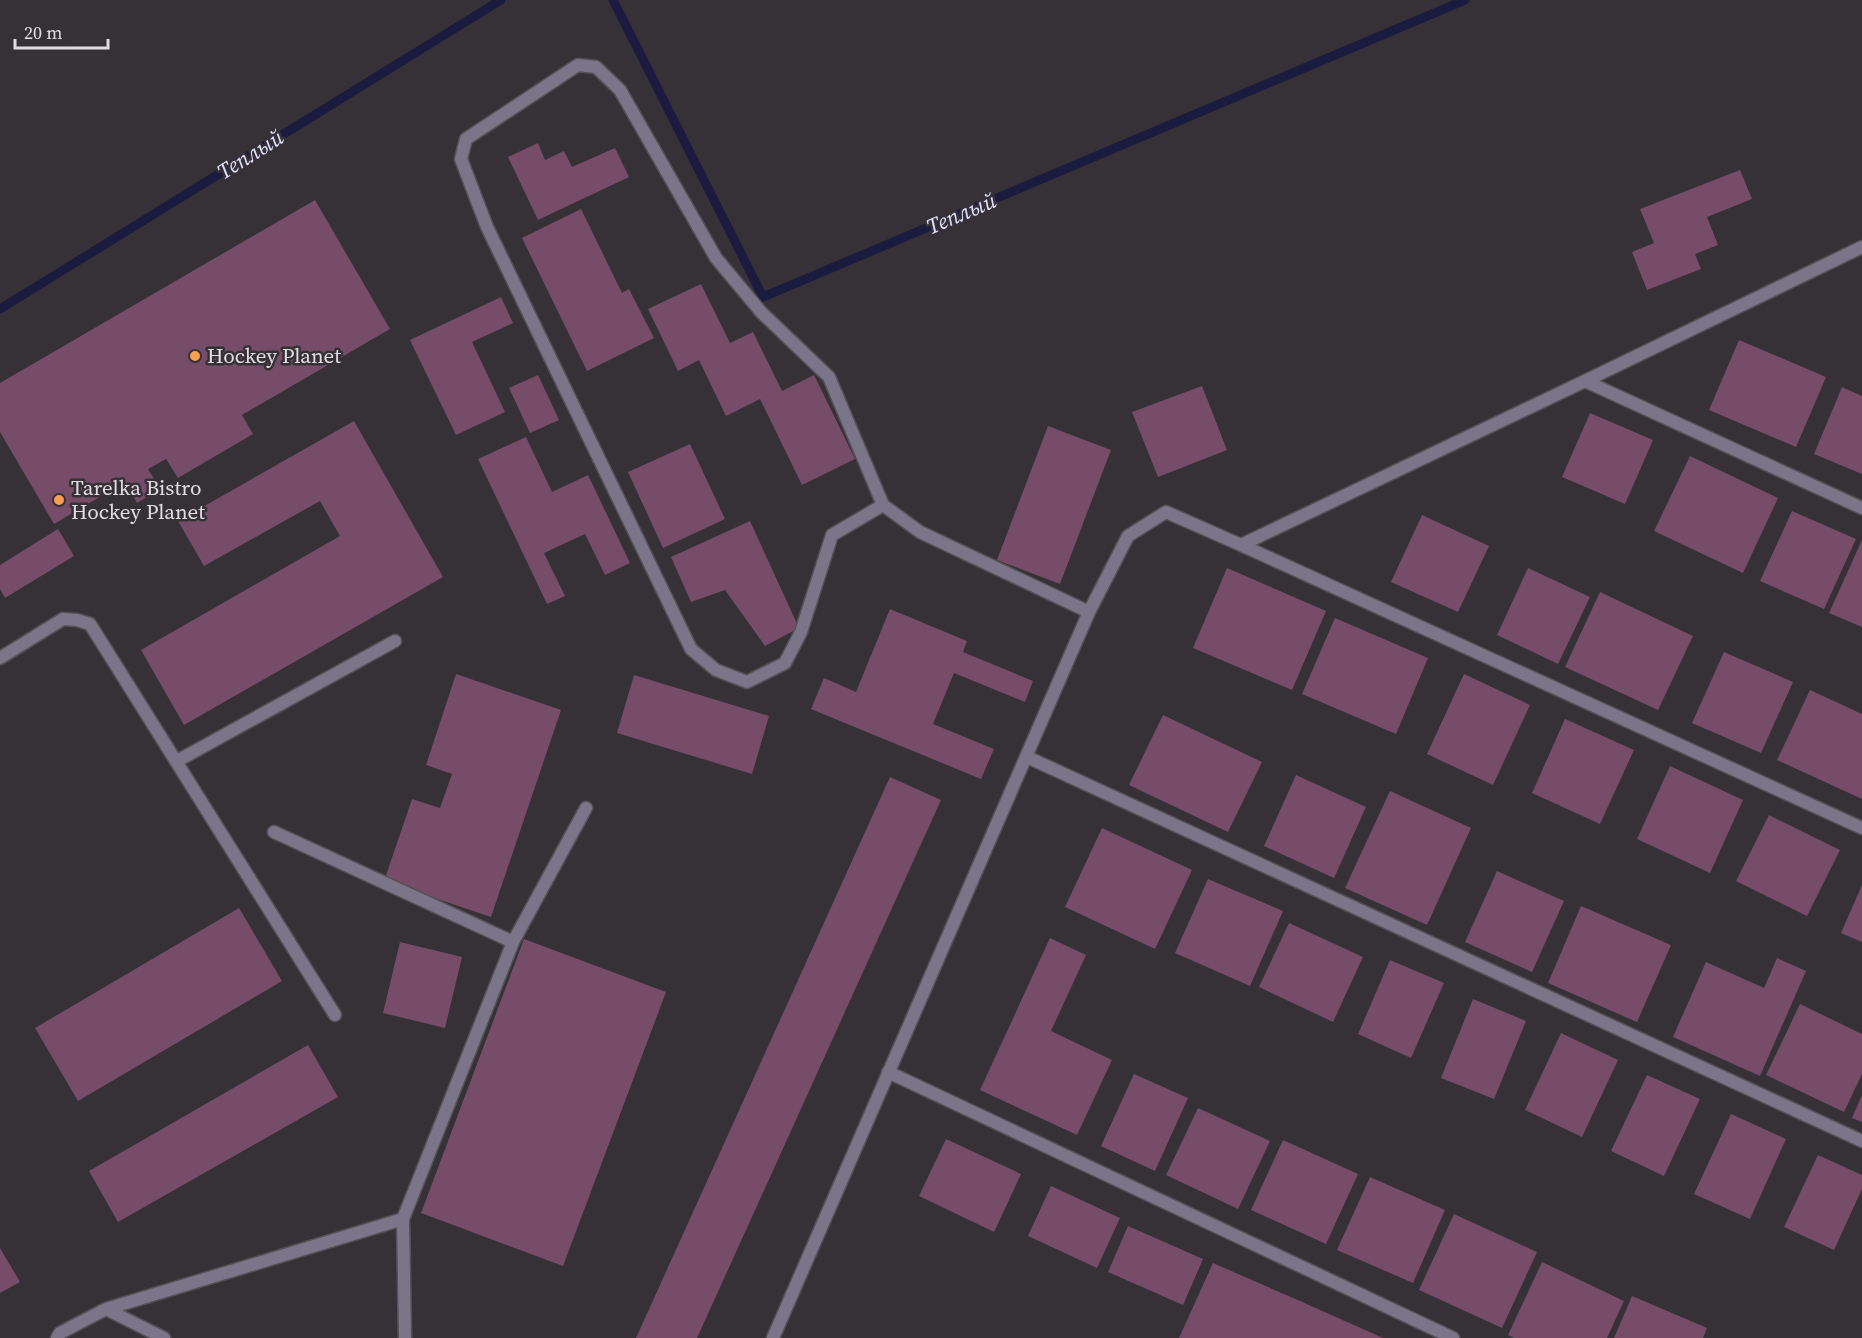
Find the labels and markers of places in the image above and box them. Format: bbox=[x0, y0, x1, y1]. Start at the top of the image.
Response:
place label: Hockey Planet bbox=[207, 341, 341, 370]
marker: Hockey Planet bbox=[188, 349, 202, 363]
place label: Tarelka Bistro Hockey Planet bbox=[71, 473, 205, 526]
marker: Tarelka Bistro Hockey Planet bbox=[52, 493, 66, 507]

